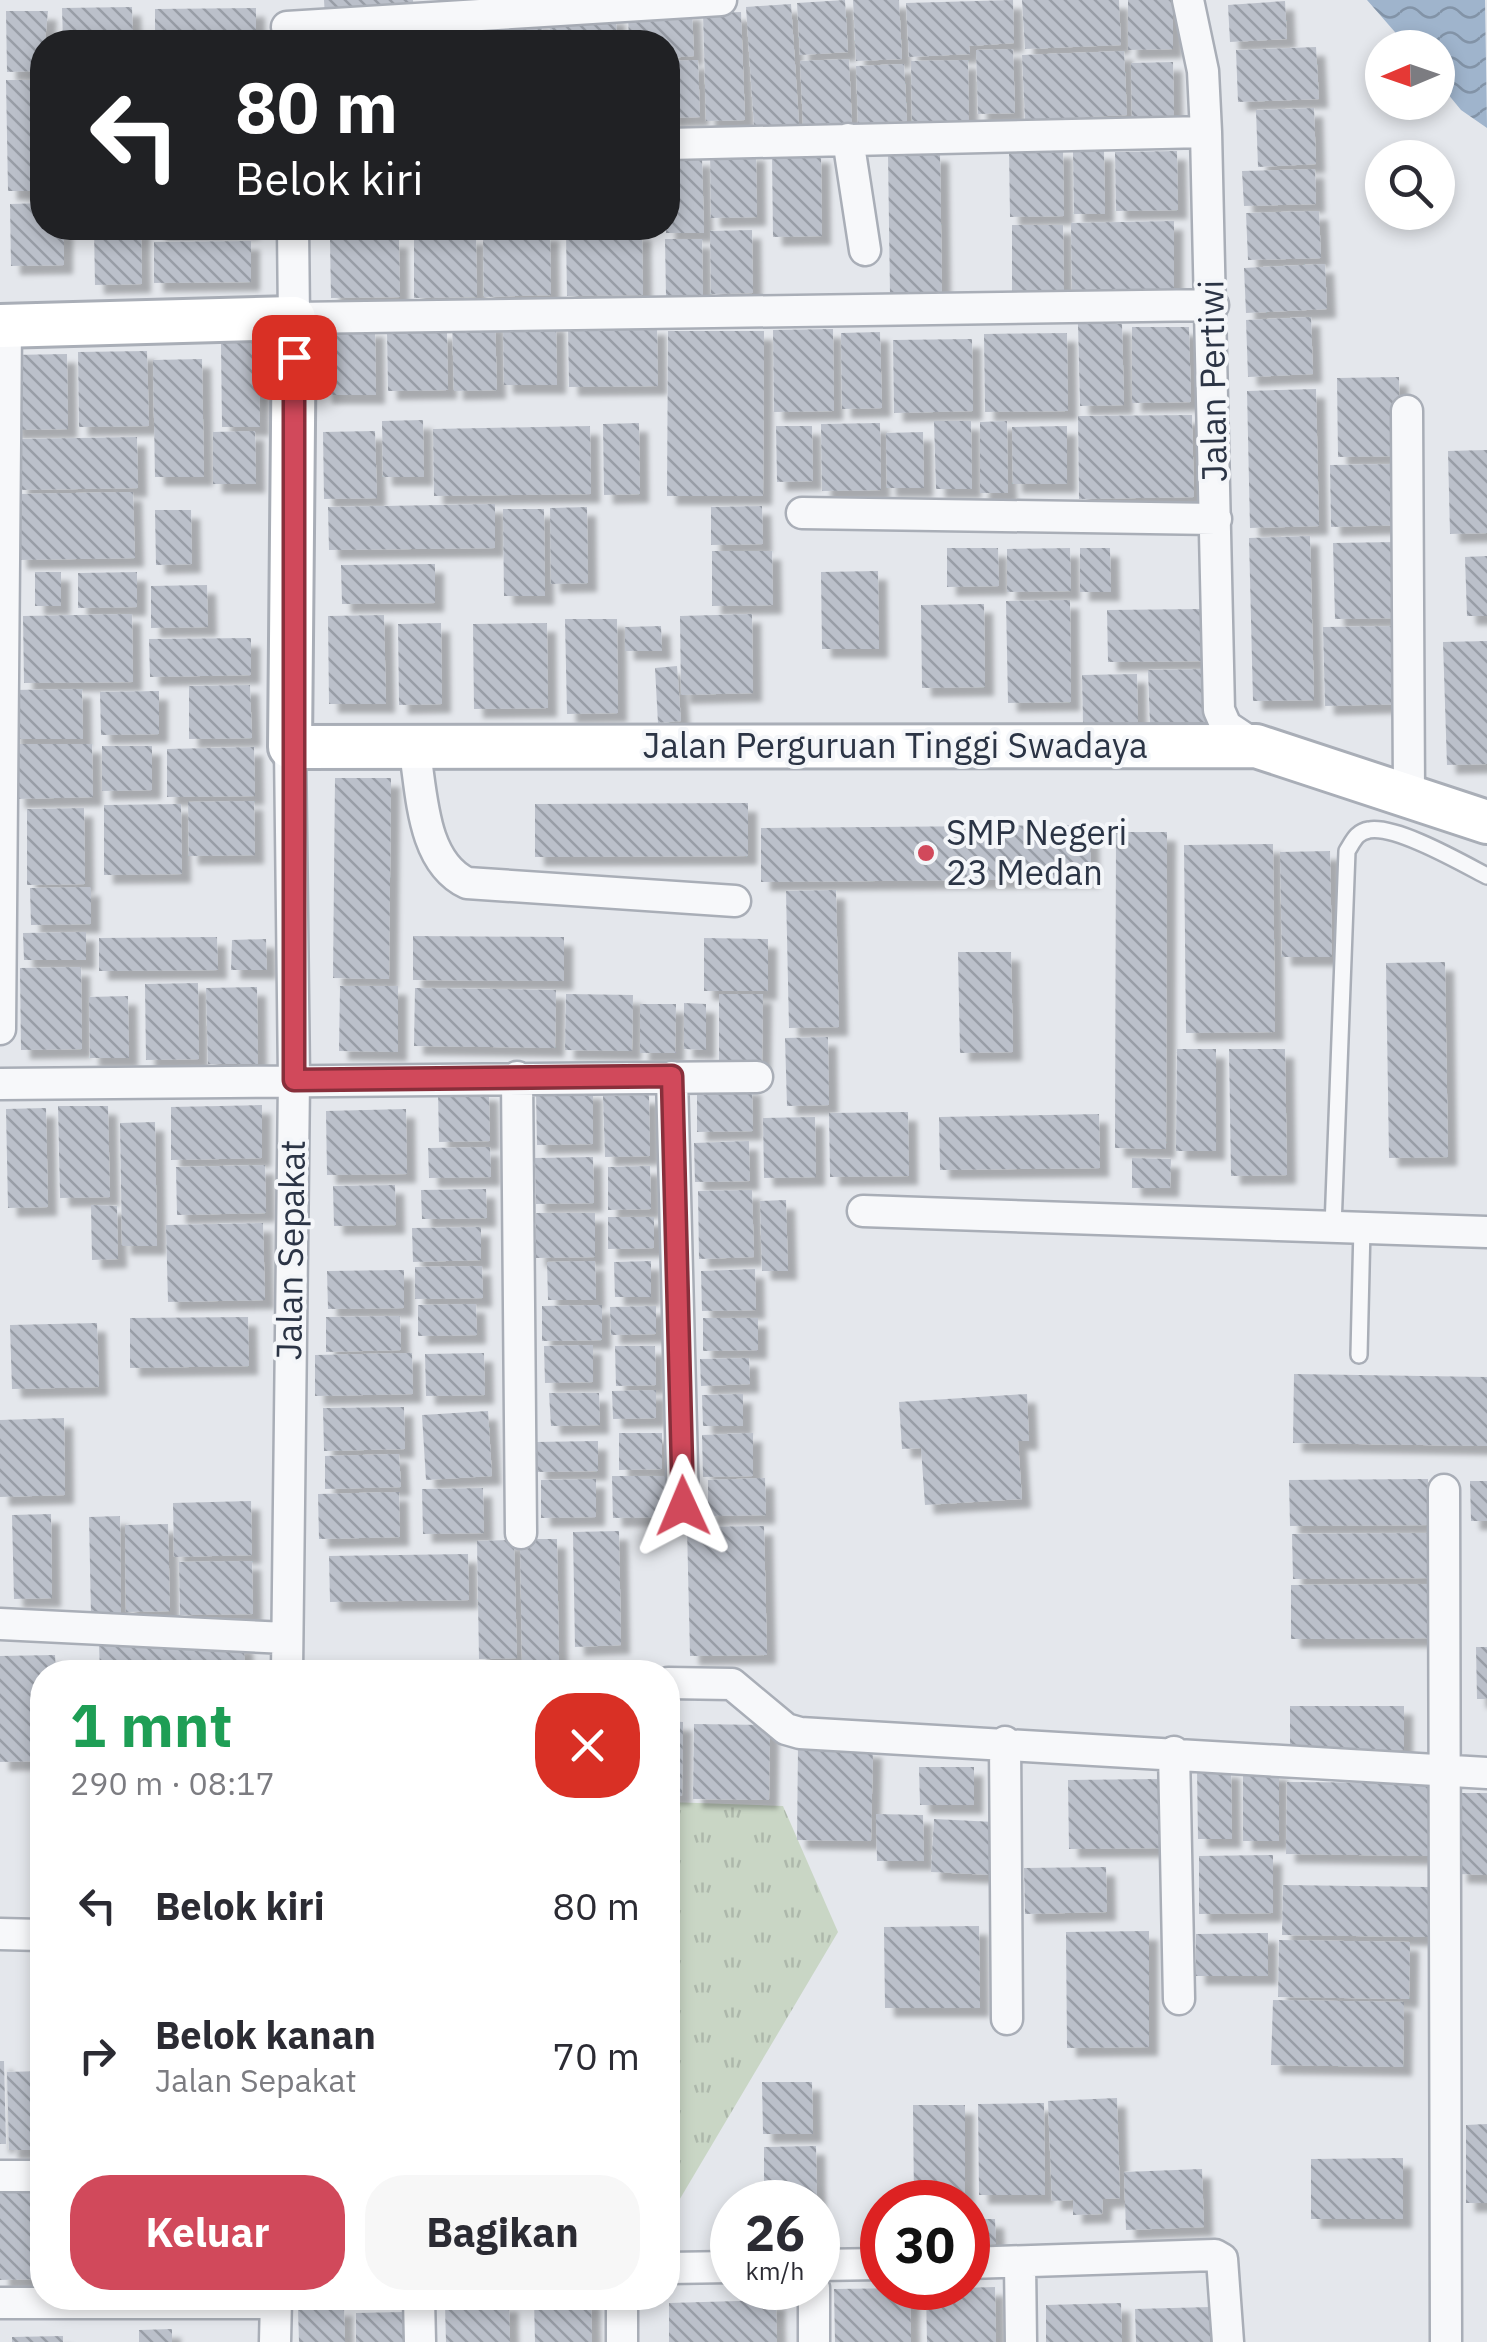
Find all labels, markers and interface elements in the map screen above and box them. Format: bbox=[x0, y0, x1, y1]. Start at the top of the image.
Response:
north arrow bbox=[1365, 30, 1455, 120]
map controls bbox=[1365, 30, 1455, 230]
text: 80 m bbox=[235, 61, 398, 152]
icon: left bbox=[70, 70, 200, 200]
button: search bbox=[1365, 140, 1455, 230]
text: Belok kiri bbox=[235, 149, 424, 207]
street label: Jalan Pertiwi bbox=[1187, 279, 1237, 483]
pin bbox=[252, 315, 337, 400]
icon: arrive bbox=[267, 330, 322, 385]
street label: Jalan Perguruan Tinggi Swadaya bbox=[642, 722, 1148, 768]
place label: SMP Negeri 23 Medan bbox=[946, 809, 1127, 895]
marker: SMP Negeri 23 Medan bbox=[915, 842, 937, 864]
street label: Jalan Sepakat bbox=[265, 1139, 315, 1361]
position arrow bbox=[631, 1454, 735, 1558]
text: 1 mnt bbox=[70, 1685, 233, 1764]
button: close bbox=[535, 1693, 640, 1798]
text: 290 m · 08:17 bbox=[70, 1762, 275, 1804]
icon: left bbox=[70, 1878, 125, 1933]
text: Belok kiri bbox=[155, 1881, 325, 1930]
text: 80 m bbox=[552, 1881, 640, 1930]
text: Belok kanan bbox=[155, 2010, 376, 2059]
icon: right bbox=[70, 2028, 125, 2083]
text: 70 m bbox=[552, 2031, 640, 2080]
text: Jalan Sepakat bbox=[155, 2059, 357, 2101]
button: Keluar bbox=[70, 2175, 345, 2290]
button: Bagikan bbox=[365, 2175, 640, 2290]
speed limit sign: 30 bbox=[860, 2180, 990, 2310]
text: 26 bbox=[745, 2200, 805, 2265]
text: km/h bbox=[746, 2254, 804, 2287]

